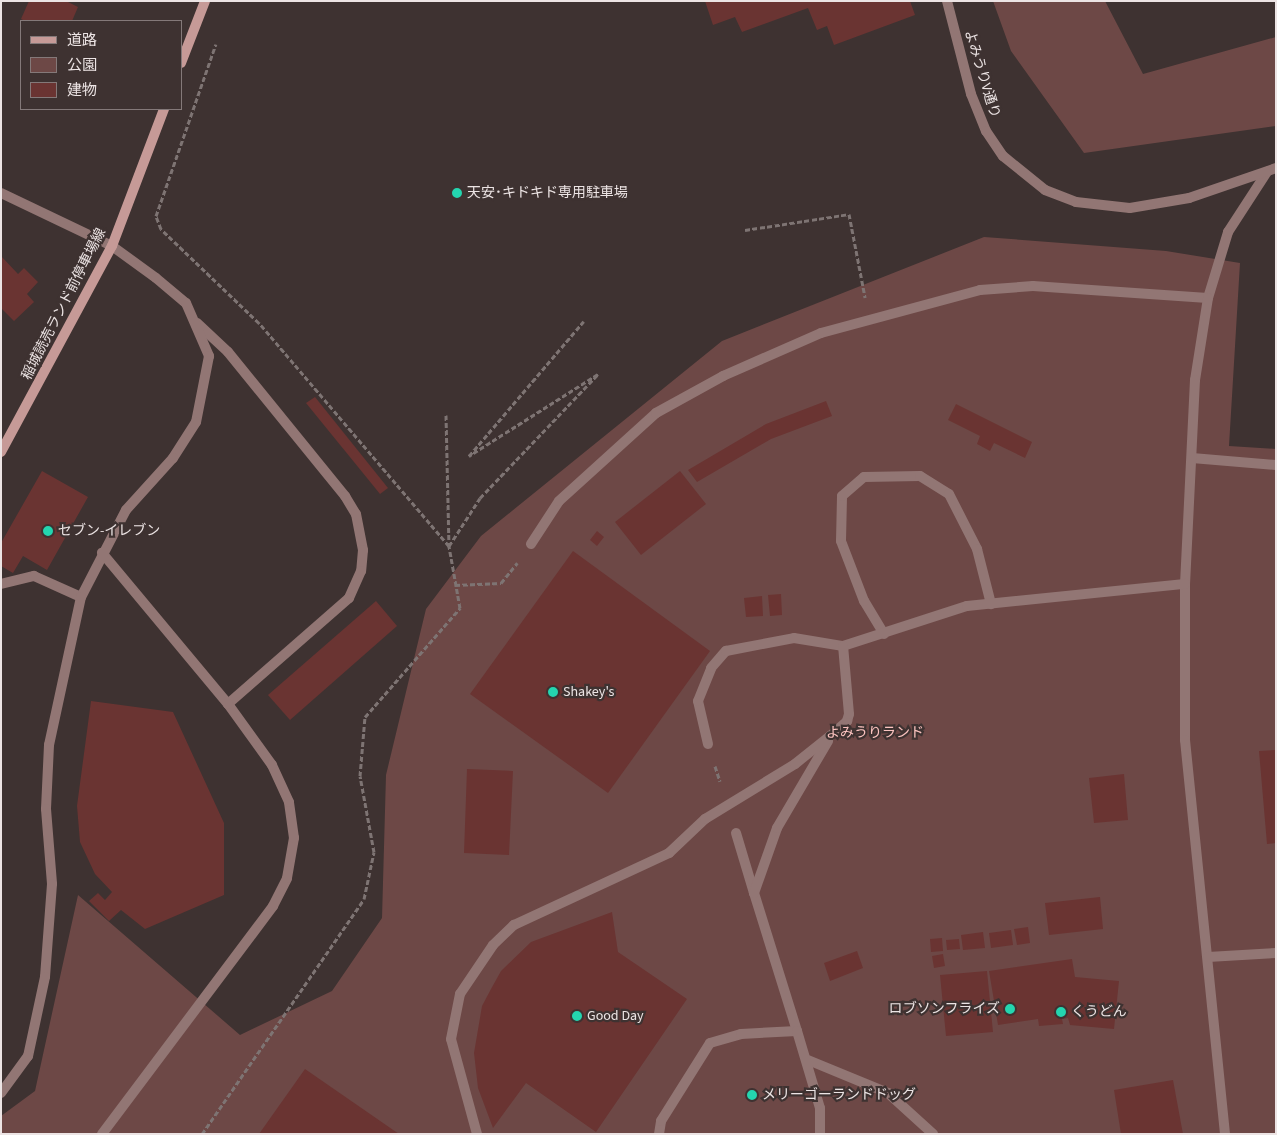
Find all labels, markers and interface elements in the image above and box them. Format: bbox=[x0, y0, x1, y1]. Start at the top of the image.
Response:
legend bbox=[20, 20, 182, 110]
street label: よみうりV通り bbox=[961, 28, 1003, 120]
text: 道路 bbox=[67, 30, 97, 51]
text: 公園 bbox=[67, 55, 97, 76]
text: 建物 bbox=[67, 80, 97, 101]
place label: 天安･キドキド専用駐車場 bbox=[467, 185, 628, 201]
marker: 天安･キドキド専用駐車場 bbox=[451, 187, 463, 199]
street label: 稲城読売ランド前停車場線 bbox=[18, 225, 110, 383]
place label: セブン-イレブン bbox=[58, 523, 160, 539]
marker: セブン-イレブン bbox=[42, 525, 54, 537]
place label: Shakey's bbox=[563, 684, 614, 700]
marker: Shakey's bbox=[547, 686, 559, 698]
park label: よみうりランド bbox=[826, 725, 924, 741]
place label: ロブソンフライズ bbox=[888, 1001, 1000, 1017]
marker: ロブソンフライズ bbox=[1004, 1003, 1016, 1015]
place label: くうどん bbox=[1071, 1004, 1127, 1020]
marker: くうどん bbox=[1055, 1006, 1067, 1018]
place label: Good Day bbox=[587, 1008, 644, 1024]
marker: Good Day bbox=[571, 1010, 583, 1022]
place label: メリーゴーランドドッグ bbox=[762, 1087, 916, 1103]
marker: メリーゴーランドドッグ bbox=[746, 1089, 758, 1101]

